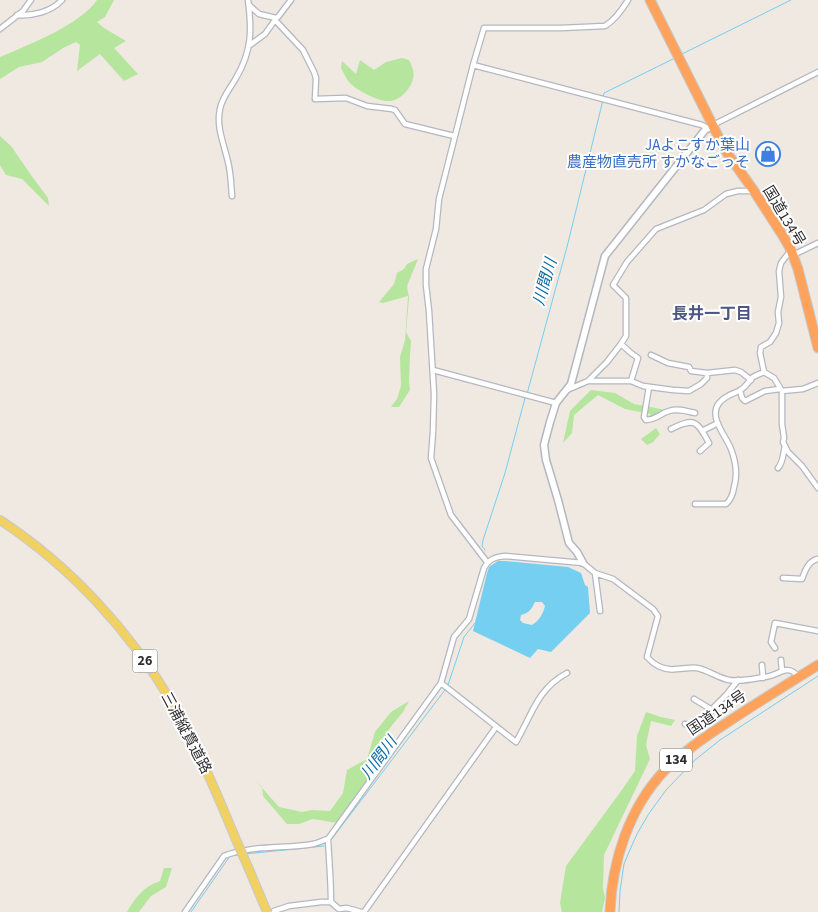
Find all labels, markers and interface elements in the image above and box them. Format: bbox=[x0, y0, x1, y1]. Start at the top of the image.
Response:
place label: JAよこすか葉山 農産物直売所 すかなごっそ bbox=[567, 135, 750, 173]
shop icon: JAよこすか葉山 農産物直売所 すかなごっそ bbox=[755, 141, 781, 167]
street label: 国道134号 bbox=[758, 182, 810, 250]
water label: 川間川 bbox=[528, 254, 563, 308]
district label: 長井一丁目 bbox=[672, 303, 752, 325]
road number: 26 bbox=[132, 649, 158, 672]
street label: 国道134号 bbox=[683, 685, 751, 741]
street label: 三浦縦貫道路 bbox=[156, 688, 216, 778]
water label: 川間川 bbox=[356, 731, 403, 784]
road number: 134 bbox=[660, 748, 692, 772]

